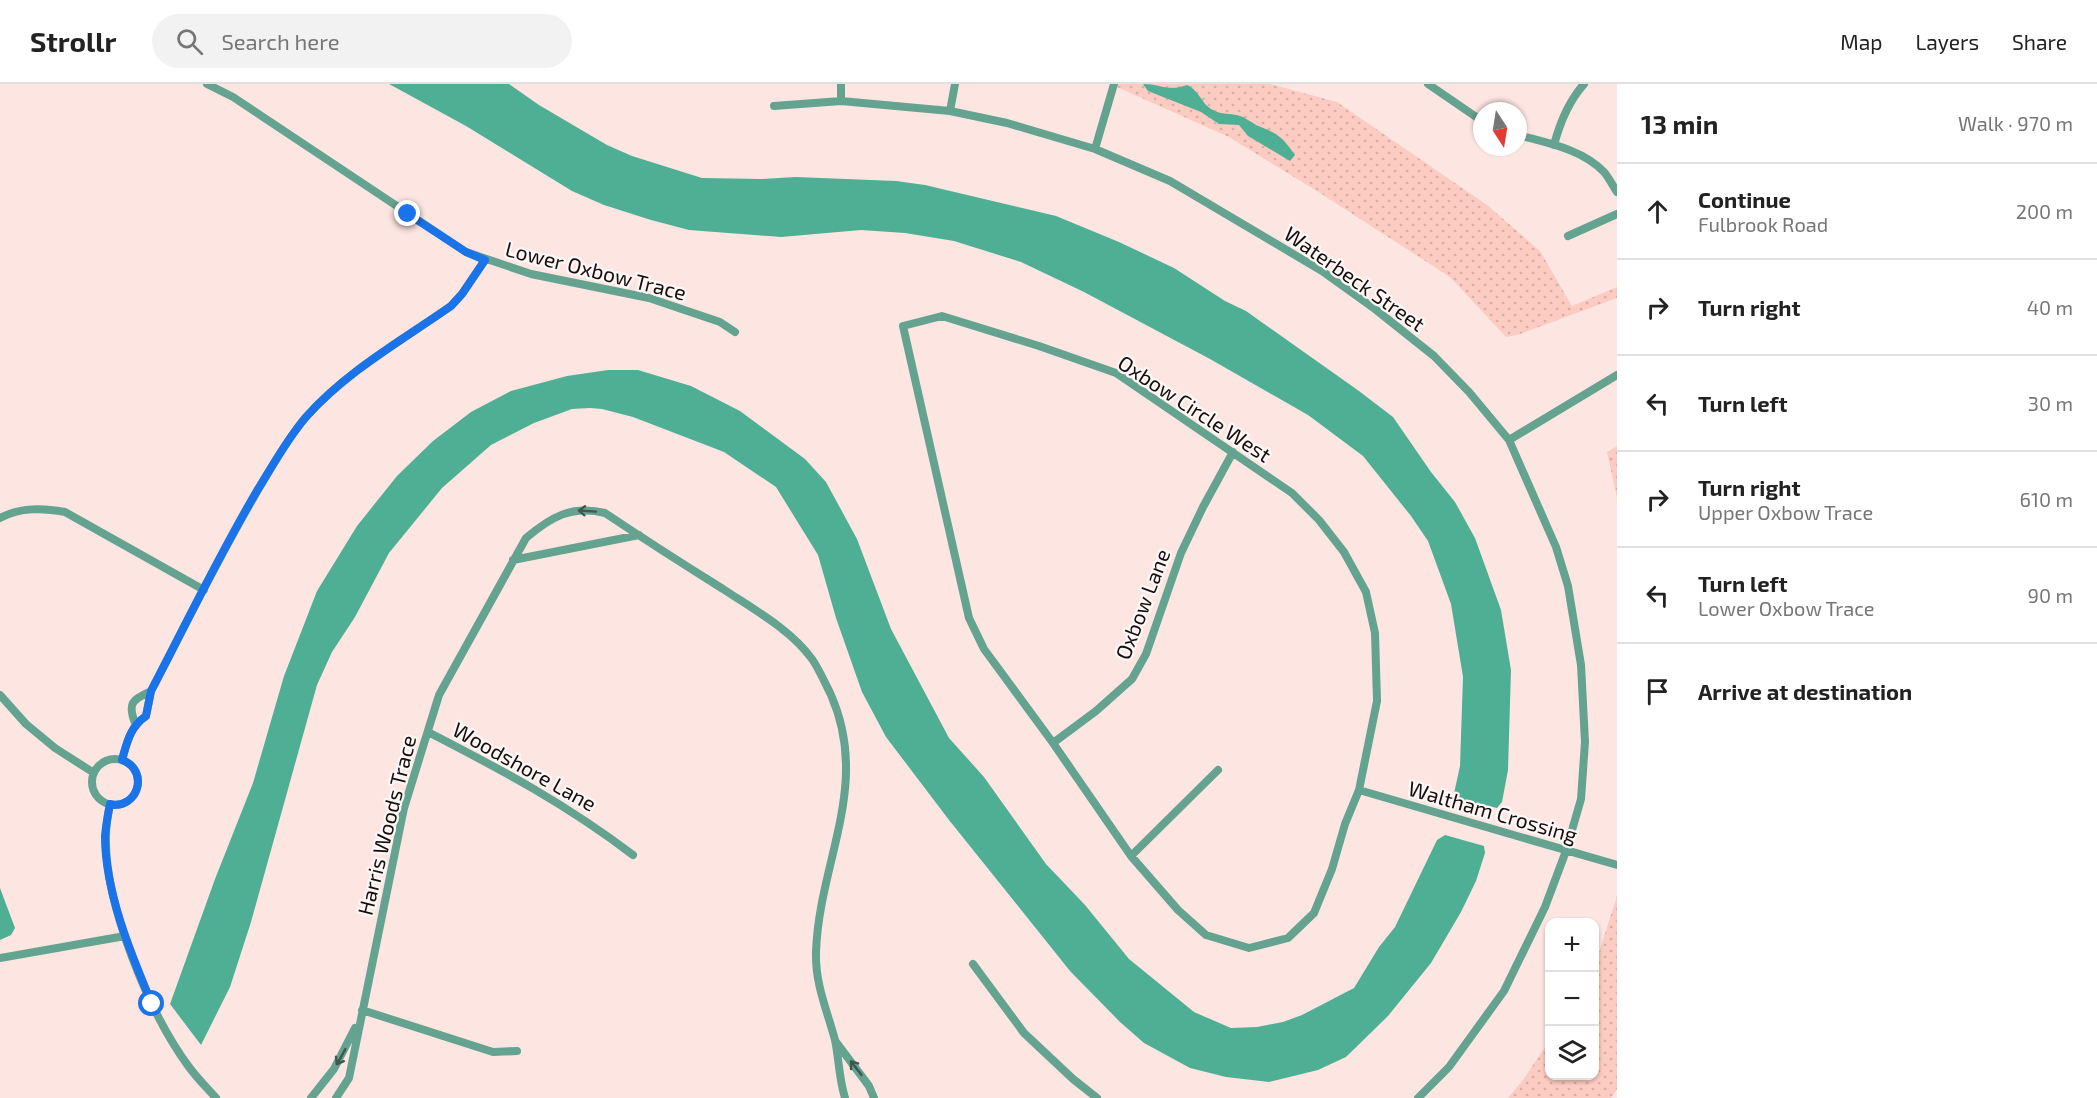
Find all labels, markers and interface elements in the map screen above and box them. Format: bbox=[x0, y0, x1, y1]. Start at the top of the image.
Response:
search box bbox=[152, 14, 572, 68]
text: Strollr bbox=[30, 24, 116, 58]
icon: search bbox=[173, 25, 206, 58]
text: Search here bbox=[221, 28, 340, 54]
text: Map bbox=[1840, 29, 1882, 54]
text: Layers bbox=[1915, 29, 1979, 54]
text: Share bbox=[2012, 29, 2067, 54]
north arrow bbox=[1473, 102, 1527, 156]
text: 13 min bbox=[1641, 108, 1718, 139]
text: Walk · 970 m bbox=[1958, 111, 2073, 135]
text: Continue bbox=[1698, 186, 1791, 212]
icon: ahead bbox=[1641, 195, 1674, 228]
text: 200 m bbox=[2016, 199, 2073, 223]
route end bbox=[394, 200, 420, 226]
text: Fulbrook Road bbox=[1698, 212, 1828, 236]
street label: Waterbeck Street bbox=[1280, 220, 1430, 336]
street label: Lower Oxbow Trace bbox=[503, 235, 689, 305]
icon: right bbox=[1641, 291, 1674, 324]
text: Turn right bbox=[1698, 294, 1800, 320]
text: 40 m bbox=[2027, 295, 2073, 319]
street label: Oxbow Circle West bbox=[1114, 349, 1276, 467]
icon: left bbox=[1641, 387, 1674, 420]
text: Turn left bbox=[1698, 390, 1787, 416]
text: 30 m bbox=[2028, 391, 2073, 415]
text: Turn right bbox=[1698, 474, 1800, 500]
icon: right bbox=[1641, 483, 1674, 516]
text: 610 m bbox=[2020, 487, 2073, 511]
text: Upper Oxbow Trace bbox=[1698, 500, 1873, 524]
one-way arrow bbox=[578, 505, 598, 516]
street label: Oxbow Lane bbox=[1109, 545, 1175, 663]
text: Turn left bbox=[1698, 570, 1787, 596]
icon: left bbox=[1641, 579, 1674, 612]
text: 90 m bbox=[2028, 583, 2073, 607]
text: Lower Oxbow Trace bbox=[1698, 596, 1875, 620]
icon: arrive bbox=[1641, 675, 1674, 708]
text: Arrive at destination bbox=[1698, 678, 1912, 704]
street label: Woodshore Lane bbox=[449, 716, 601, 816]
street label: Harris Woods Trace bbox=[352, 732, 420, 918]
street label: Waltham Crossing bbox=[1406, 775, 1581, 847]
map controls bbox=[1545, 918, 1599, 1080]
button: + bbox=[1545, 918, 1599, 972]
button: − bbox=[1545, 972, 1599, 1026]
route start bbox=[138, 990, 164, 1016]
button: layers bbox=[1545, 1026, 1599, 1080]
one-way arrow bbox=[335, 1047, 346, 1065]
one-way arrow bbox=[850, 1061, 863, 1077]

